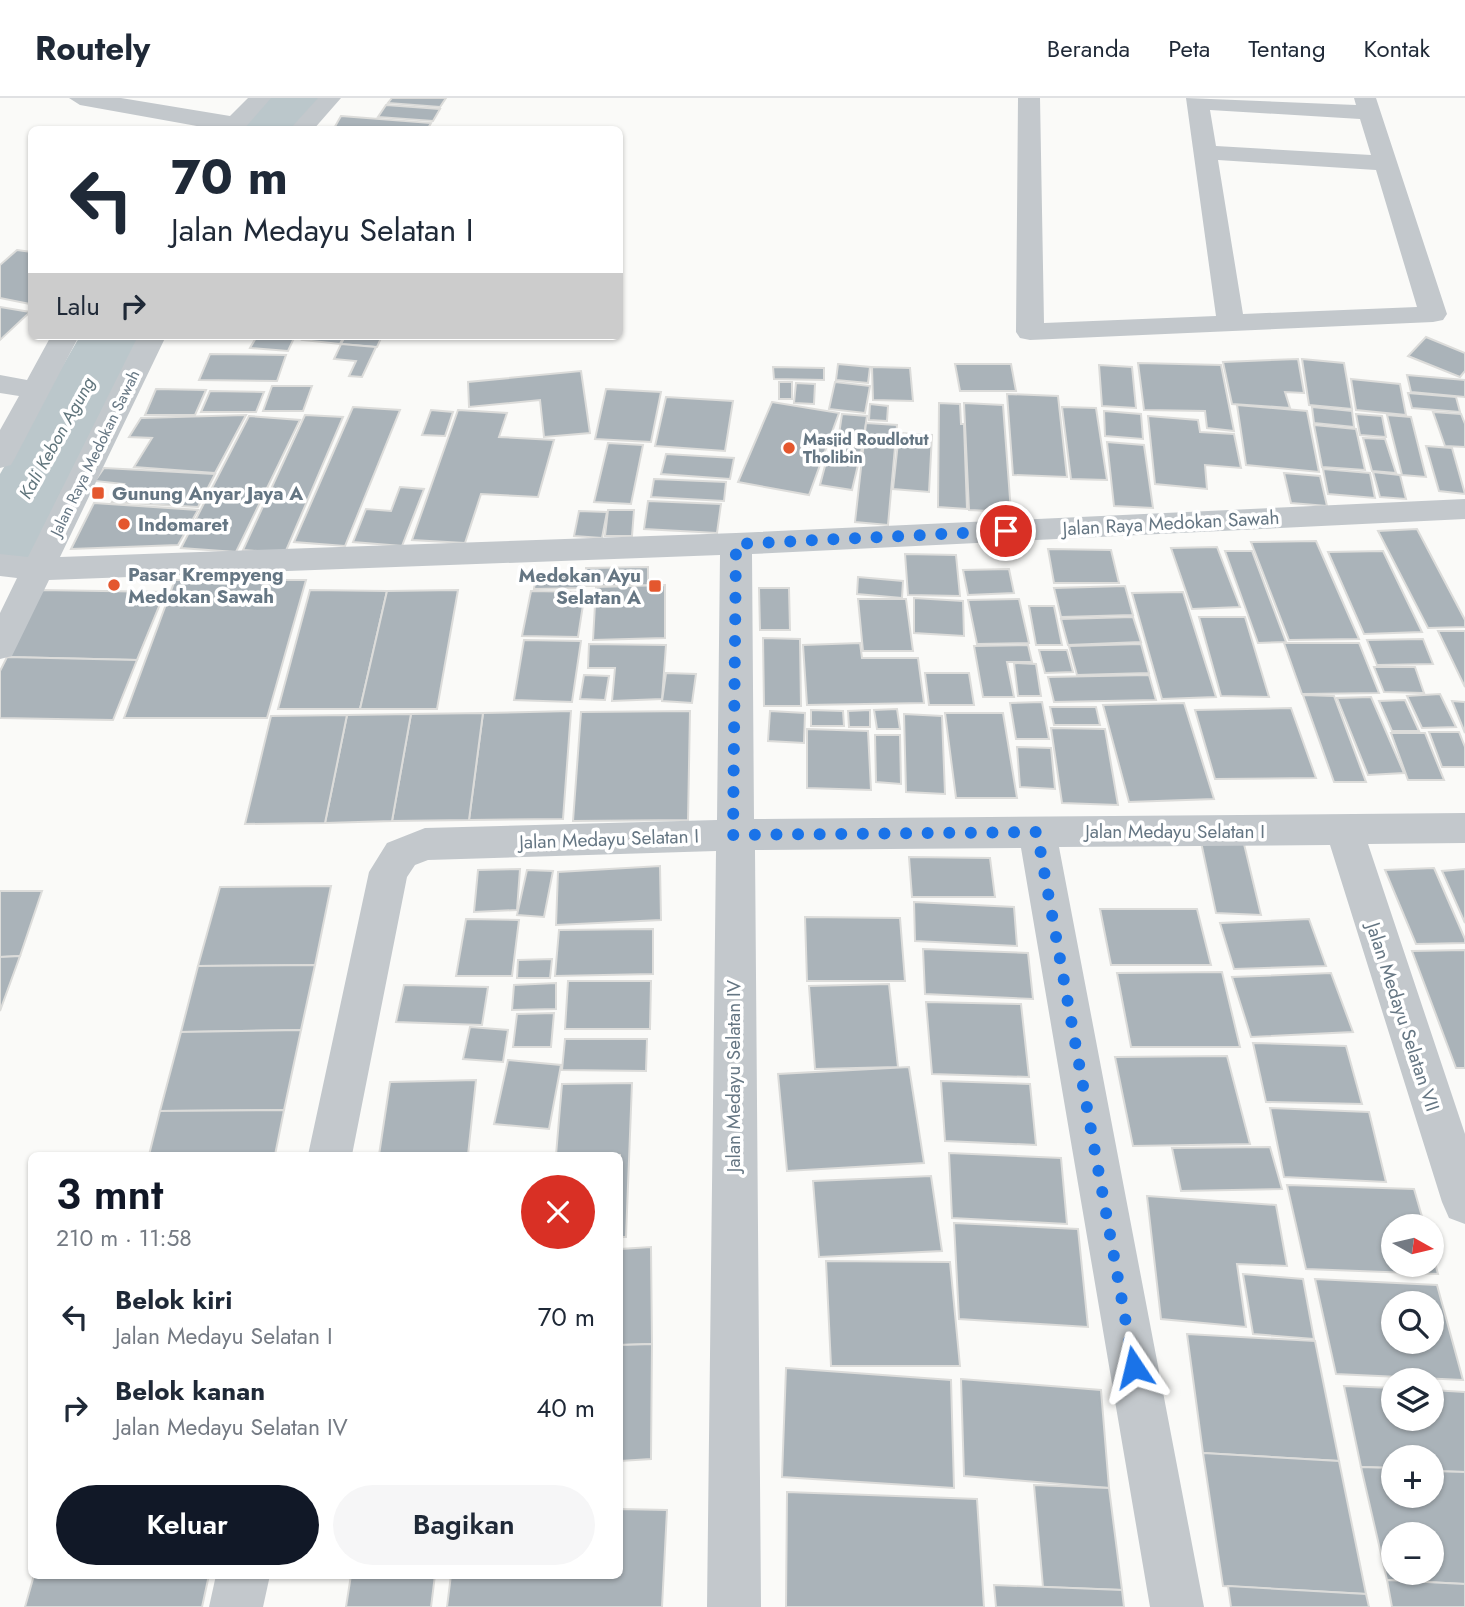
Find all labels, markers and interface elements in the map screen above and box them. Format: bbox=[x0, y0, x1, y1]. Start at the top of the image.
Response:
text: Routely bbox=[35, 25, 150, 72]
text: Beranda bbox=[1047, 31, 1130, 66]
text: Peta bbox=[1168, 31, 1210, 66]
text: Tentang bbox=[1248, 31, 1326, 66]
text: Kontak bbox=[1364, 31, 1430, 66]
text: 70 m bbox=[171, 142, 288, 212]
icon: left bbox=[56, 154, 147, 245]
text: Jalan Medayu Selatan I bbox=[171, 207, 474, 253]
text: Lalu bbox=[56, 287, 100, 325]
icon: right bbox=[114, 287, 152, 325]
street label: Jalan Raya Medokan Sawah bbox=[44, 366, 145, 542]
water label: Kali Kebon Agung bbox=[13, 372, 101, 504]
place label: Masjid Roudlotut Tholibin bbox=[803, 428, 930, 469]
marker: Masjid Roudlotut Tholibin bbox=[781, 440, 797, 456]
place label: Gunung Anyar Jaya A bbox=[112, 480, 303, 507]
marker: Gunung Anyar Jaya A bbox=[90, 485, 106, 501]
pin bbox=[976, 501, 1036, 561]
street label: Jalan Raya Medokan Sawah bbox=[1059, 504, 1280, 542]
place label: Indomaret bbox=[138, 511, 228, 538]
icon: arrive bbox=[987, 512, 1025, 550]
marker: Indomaret bbox=[116, 516, 132, 532]
place label: Pasar Krempyeng Medokan Sawah bbox=[128, 561, 284, 610]
place label: Medokan Ayu Selatan A bbox=[519, 562, 641, 611]
marker: Pasar Krempyeng Medokan Sawah bbox=[106, 577, 122, 593]
marker: Medokan Ayu Selatan A bbox=[647, 578, 663, 594]
street label: Jalan Medayu Selatan I bbox=[1082, 818, 1265, 845]
street label: Jalan Medayu Selatan I bbox=[516, 822, 699, 856]
street label: Jalan Medayu Selatan VII bbox=[1359, 916, 1446, 1115]
street label: Jalan Medayu Selatan IV bbox=[720, 979, 747, 1175]
text: 3 mnt bbox=[56, 1164, 163, 1225]
button: close bbox=[521, 1175, 595, 1249]
north arrow bbox=[1381, 1214, 1444, 1278]
map controls bbox=[1381, 1214, 1444, 1585]
text: 210 m · 11:58 bbox=[56, 1221, 192, 1255]
text: Belok kiri bbox=[115, 1281, 232, 1319]
button: search bbox=[1381, 1291, 1444, 1354]
icon: left bbox=[56, 1298, 94, 1336]
text: 70 m bbox=[538, 1298, 595, 1336]
text: Jalan Medayu Selatan I bbox=[115, 1319, 333, 1353]
position arrow bbox=[1097, 1330, 1171, 1404]
button: layers bbox=[1381, 1368, 1444, 1431]
text: Belok kanan bbox=[115, 1372, 265, 1410]
icon: right bbox=[56, 1389, 94, 1427]
text: 40 m bbox=[536, 1389, 595, 1427]
text: Jalan Medayu Selatan IV bbox=[115, 1410, 348, 1444]
button: + bbox=[1381, 1445, 1444, 1508]
button: Keluar bbox=[56, 1485, 319, 1565]
button: Bagikan bbox=[333, 1485, 595, 1565]
button: − bbox=[1381, 1522, 1444, 1585]

